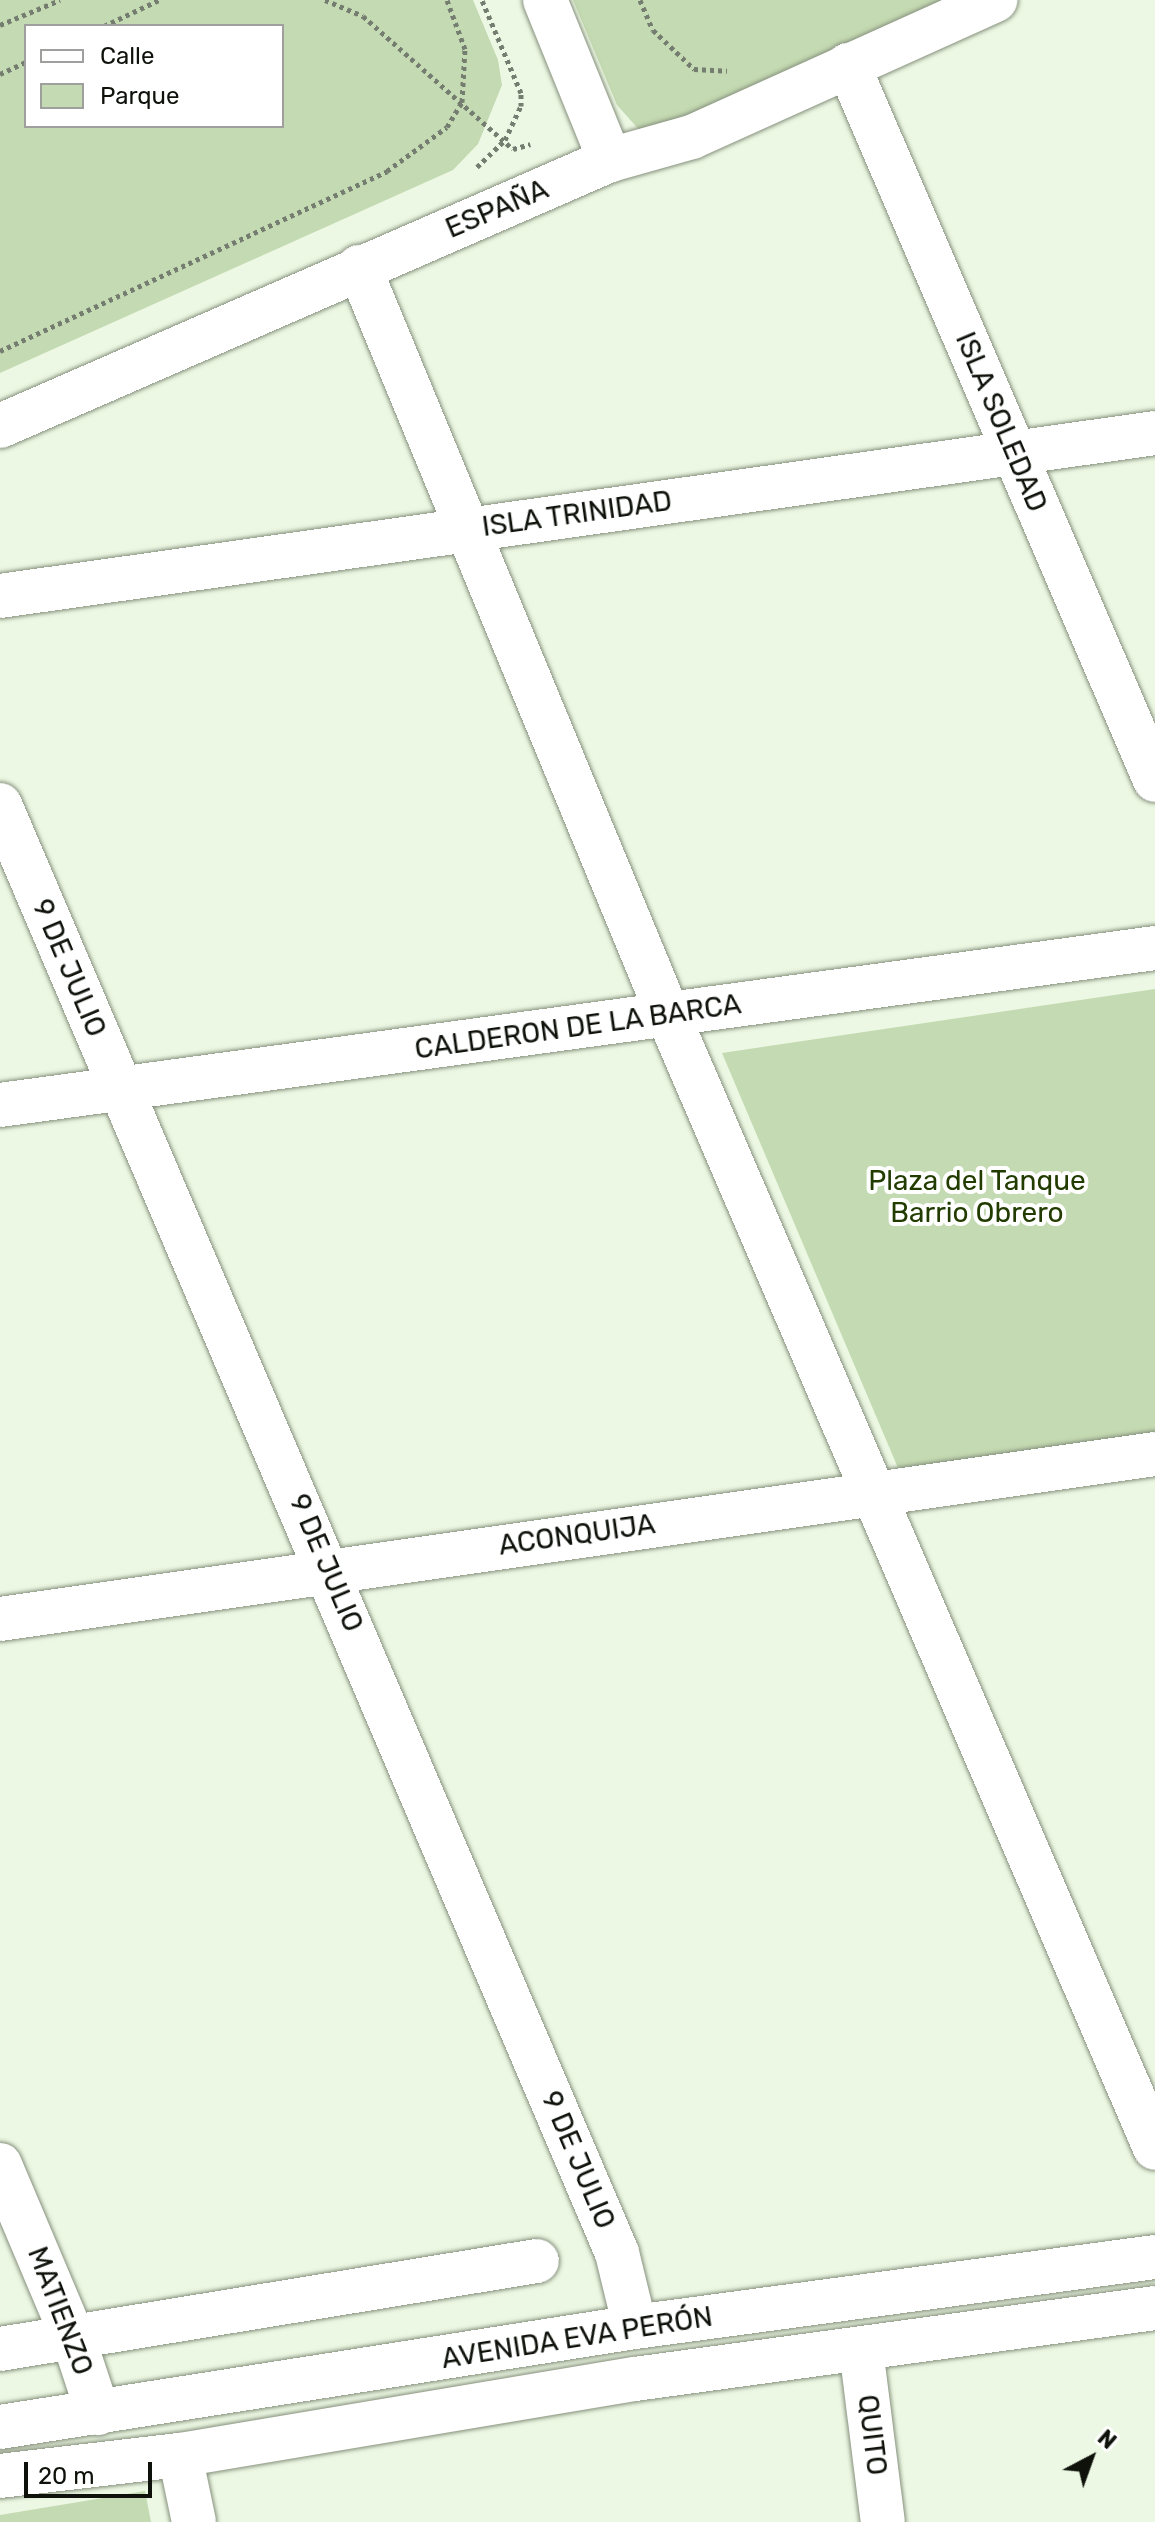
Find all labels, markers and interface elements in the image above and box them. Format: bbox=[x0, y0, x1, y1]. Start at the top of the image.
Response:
legend bbox=[24, 24, 284, 128]
text: Calle bbox=[100, 42, 154, 70]
text: Parque bbox=[100, 82, 179, 110]
street label: ESPAÑA bbox=[441, 172, 553, 246]
street label: ISLA SOLEDAD bbox=[948, 327, 1054, 517]
street label: ISLA TRINIDAD bbox=[479, 484, 675, 544]
street label: 9 DE JULIO bbox=[25, 894, 113, 1042]
street label: CALDERON DE LA BARCA bbox=[412, 987, 744, 1067]
park label: Plaza del Tanque Barrio Obrero bbox=[868, 1164, 1086, 1230]
street label: 9 DE JULIO bbox=[282, 1489, 370, 1637]
street label: ACONQUIJA bbox=[497, 1507, 657, 1563]
street label: 9 DE JULIO bbox=[534, 2086, 622, 2234]
street label: MATIENZO bbox=[20, 2242, 100, 2380]
street label: AVENIDA EVA PERÓN bbox=[438, 2300, 716, 2376]
street label: QUITO bbox=[850, 2393, 894, 2477]
north arrow bbox=[1051, 2418, 1131, 2498]
text: N bbox=[1092, 2424, 1122, 2455]
scale bar bbox=[28, 2446, 156, 2496]
text: 20 m bbox=[38, 2462, 95, 2490]

